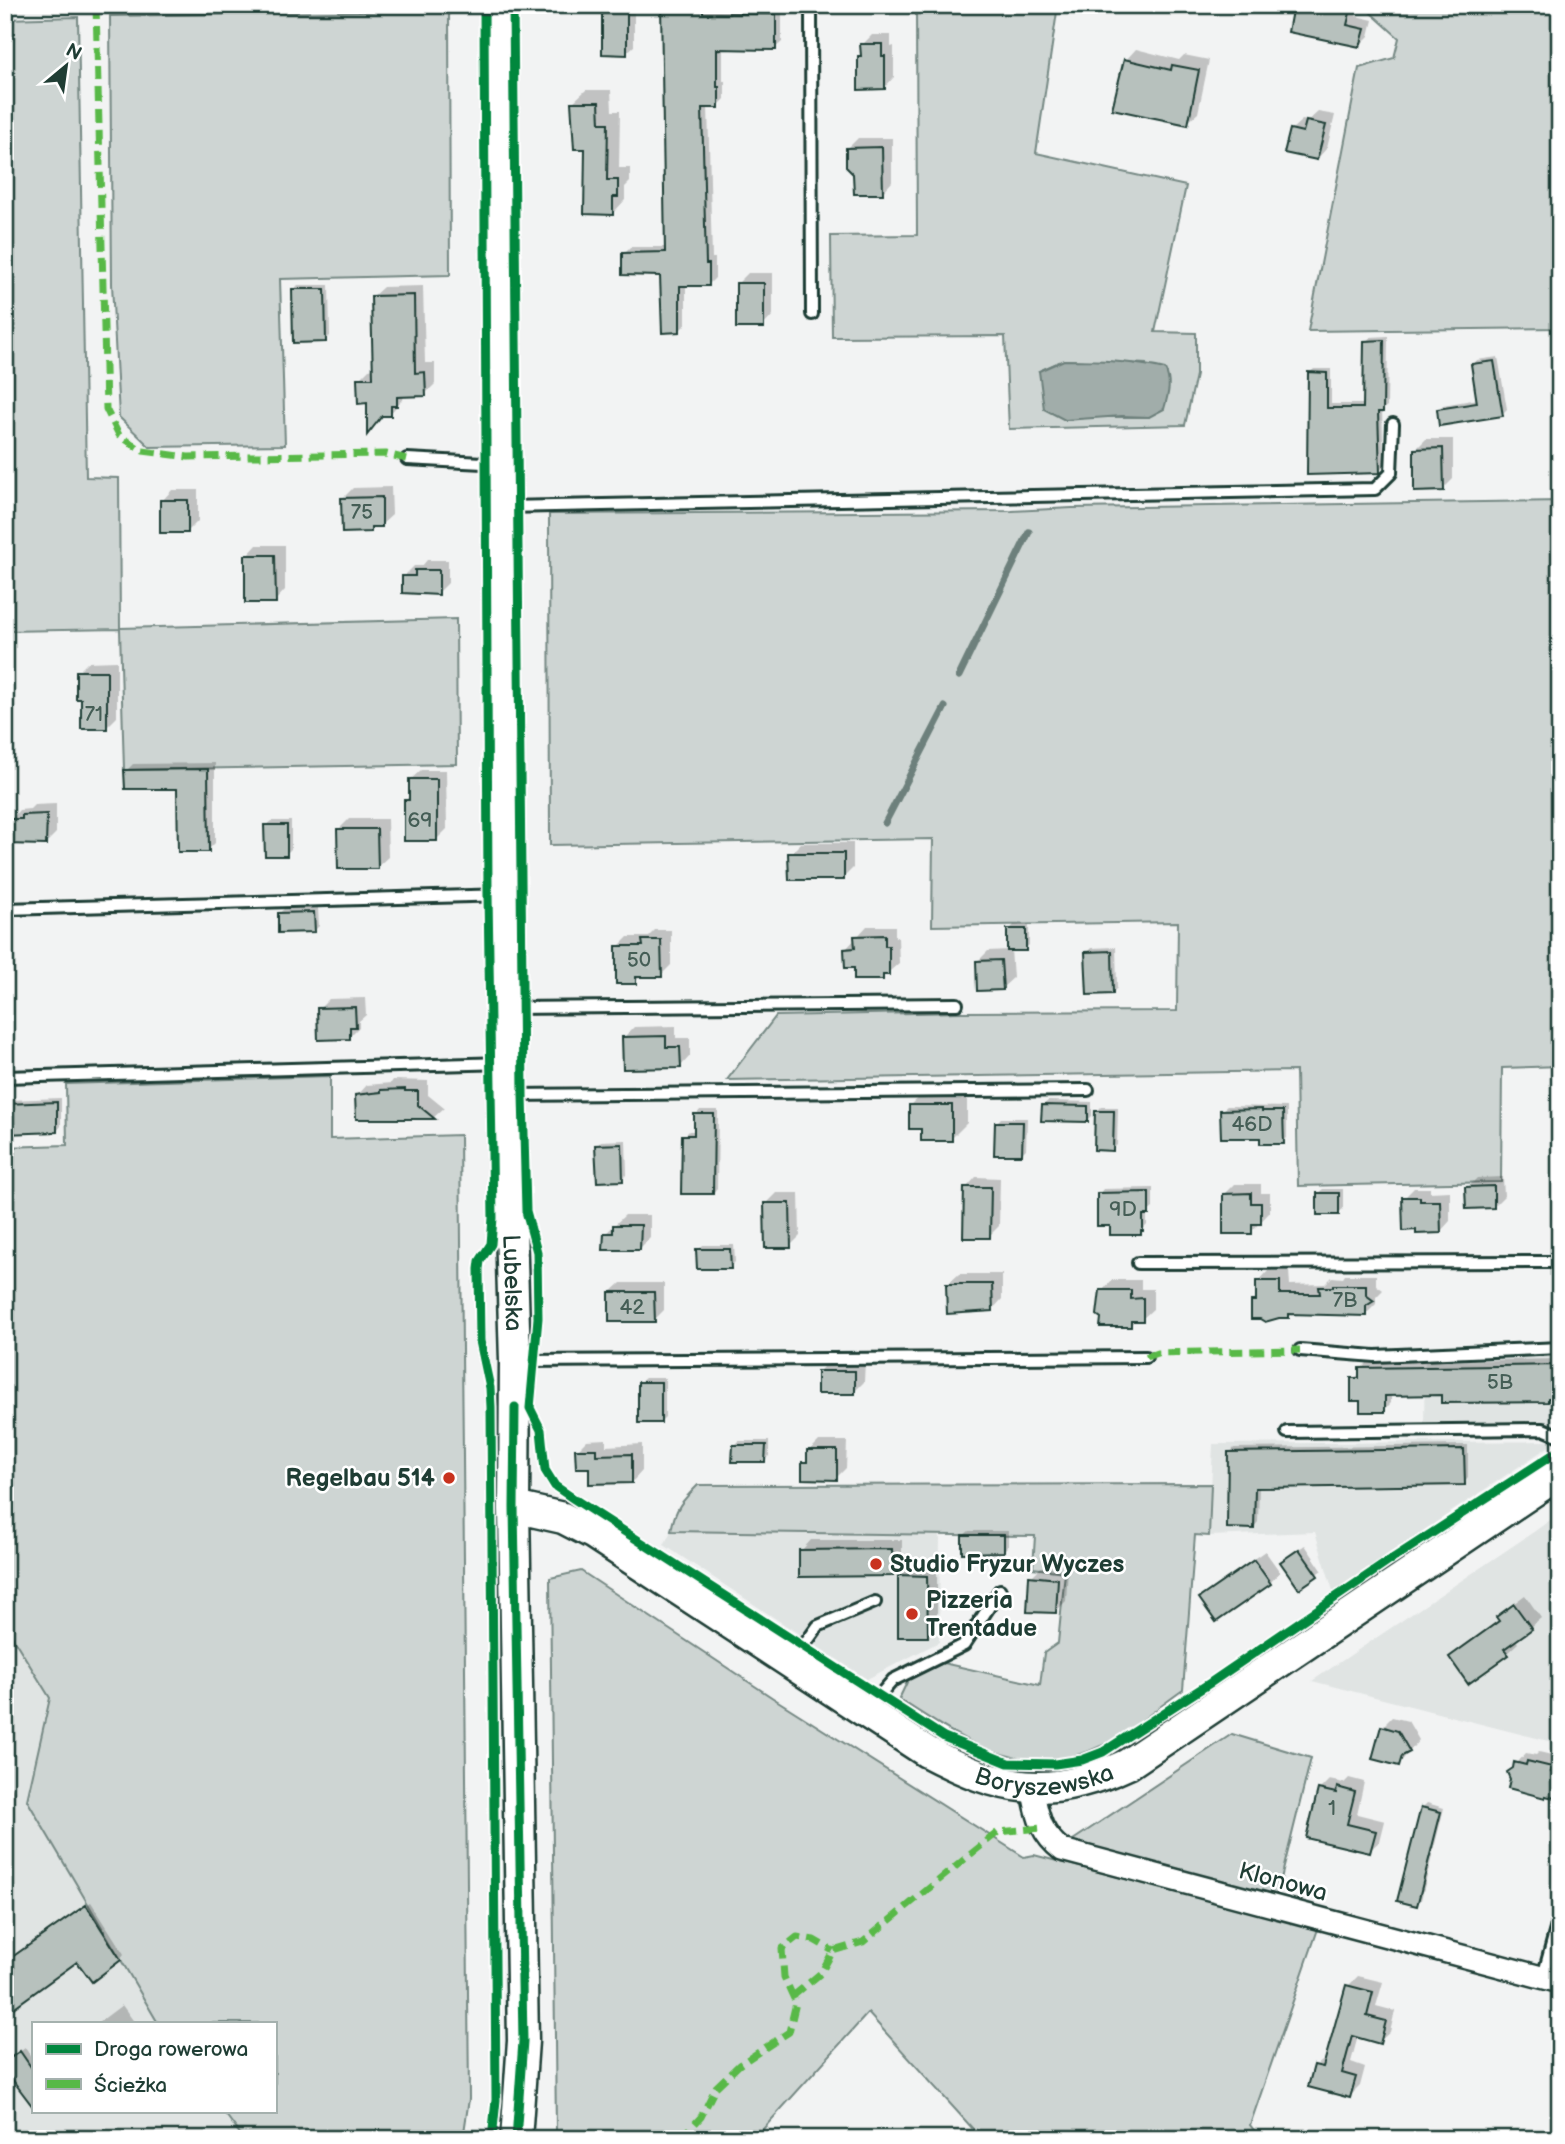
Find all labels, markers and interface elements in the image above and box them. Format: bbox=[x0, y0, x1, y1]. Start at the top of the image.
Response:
north arrow bbox=[32, 32, 102, 102]
text: N bbox=[62, 39, 85, 66]
house number: 75 bbox=[351, 500, 373, 525]
house number: 71 bbox=[85, 702, 103, 727]
house number: 69 bbox=[408, 808, 432, 833]
house number: 50 bbox=[627, 948, 651, 973]
house number: 46D bbox=[1232, 1112, 1272, 1137]
house number: 9D bbox=[1109, 1197, 1137, 1222]
street label: Lubelska bbox=[497, 1234, 529, 1332]
house number: 7B bbox=[1333, 1288, 1357, 1313]
house number: 42 bbox=[619, 1295, 645, 1320]
house number: 5B bbox=[1487, 1370, 1513, 1395]
place label: Regelbau 514 bbox=[285, 1464, 435, 1493]
marker: Regelbau 514 bbox=[441, 1470, 457, 1486]
place label: Studio Fryzur Wyczes bbox=[890, 1550, 1124, 1579]
marker: Studio Fryzur Wyczes bbox=[868, 1556, 884, 1572]
place label: Pizzeria Trentadue bbox=[926, 1586, 1037, 1643]
marker: Pizzeria Trentadue bbox=[904, 1606, 920, 1622]
street label: Boryszewska bbox=[971, 1757, 1118, 1802]
house number: 1 bbox=[1328, 1796, 1336, 1821]
street label: Klonowa bbox=[1235, 1856, 1331, 1908]
legend bbox=[32, 2022, 276, 2112]
text: Droga rowerowa bbox=[94, 2037, 248, 2062]
text: Ścieżka bbox=[94, 2073, 167, 2098]

